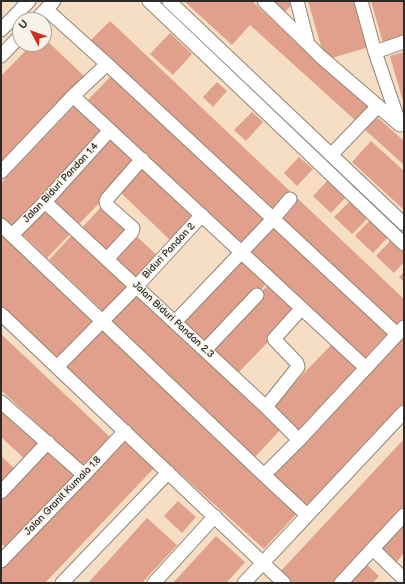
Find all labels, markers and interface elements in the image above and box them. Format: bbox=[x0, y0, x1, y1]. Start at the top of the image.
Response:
north arrow bbox=[12, 12, 52, 52]
text: U bbox=[16, 17, 31, 32]
street label: Jalan Biduri Pandan 1.4 bbox=[21, 141, 101, 225]
street label: Biduri Pandan 2 bbox=[140, 221, 198, 281]
street label: Jalan Biduri Pandan 2.3 bbox=[130, 279, 216, 361]
street label: Jalan Granit Kumala 1.8 bbox=[22, 454, 104, 538]

